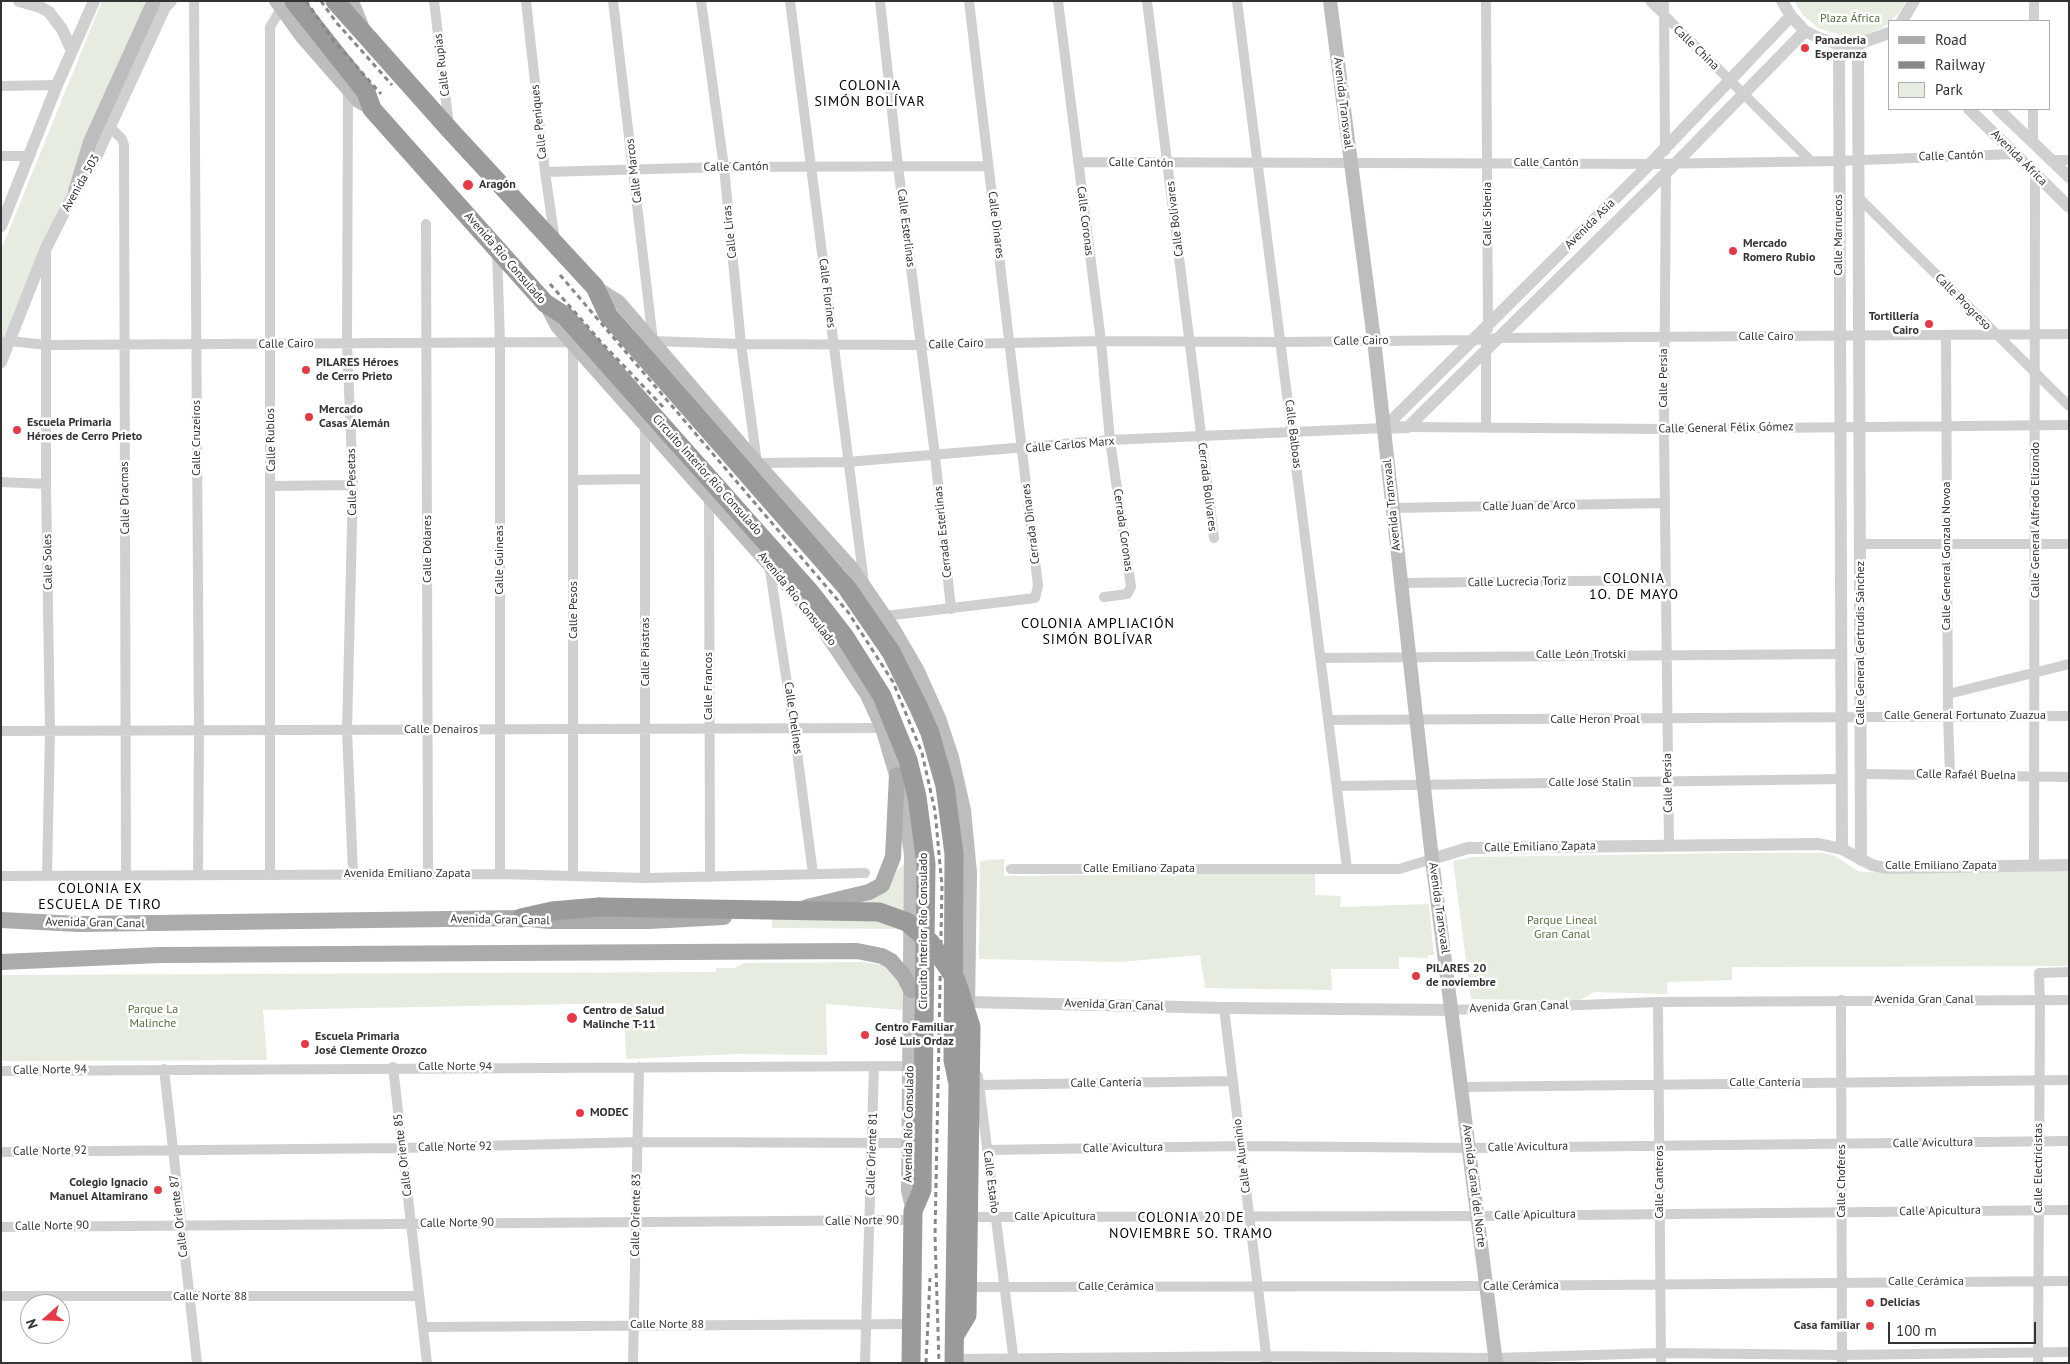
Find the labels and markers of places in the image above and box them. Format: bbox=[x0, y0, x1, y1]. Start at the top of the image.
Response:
place label: Panaderia Esperanza bbox=[1815, 34, 1867, 62]
marker: Panaderia Esperanza bbox=[1799, 42, 1811, 54]
marker: Aragón bbox=[461, 178, 475, 192]
place label: Aragón bbox=[479, 178, 516, 192]
place label: Mercado Romero Rubio bbox=[1743, 237, 1815, 265]
marker: Mercado Romero Rubio bbox=[1727, 245, 1739, 257]
place label: Tortillería Cairo bbox=[1869, 310, 1919, 338]
marker: Tortillería Cairo bbox=[1923, 318, 1935, 330]
place label: PILARES Héroes de Cerro Prieto bbox=[316, 356, 398, 384]
marker: PILARES Héroes de Cerro Prieto bbox=[300, 364, 312, 376]
place label: Mercado Casas Alemán bbox=[319, 403, 390, 431]
marker: Mercado Casas Alemán bbox=[303, 411, 315, 423]
place label: Escuela Primaria Héroes de Cerro Prieto bbox=[27, 416, 142, 444]
marker: Escuela Primaria Héroes de Cerro Prieto bbox=[11, 424, 23, 436]
place label: PILARES 20 de noviembre bbox=[1426, 962, 1496, 990]
marker: PILARES 20 de noviembre bbox=[1410, 970, 1422, 982]
place label: Centro de Salud Malinche T-11 bbox=[583, 1004, 664, 1032]
marker: Centro de Salud Malinche T-11 bbox=[565, 1011, 579, 1025]
place label: Centro Familiar José Luis Ordaz bbox=[875, 1021, 954, 1049]
marker: Centro Familiar José Luis Ordaz bbox=[859, 1029, 871, 1041]
place label: Escuela Primaria José Clemente Orozco bbox=[315, 1030, 427, 1058]
marker: Escuela Primaria José Clemente Orozco bbox=[299, 1038, 311, 1050]
place label: MODEC bbox=[590, 1106, 628, 1120]
marker: MODEC bbox=[574, 1107, 586, 1119]
place label: Colegio Ignacio Manuel Altamirano bbox=[50, 1176, 148, 1204]
marker: Colegio Ignacio Manuel Altamirano bbox=[152, 1184, 164, 1196]
place label: Delicias bbox=[1880, 1296, 1920, 1310]
marker: Delicias bbox=[1864, 1297, 1876, 1309]
place label: Casa familiar bbox=[1794, 1319, 1860, 1333]
marker: Casa familiar bbox=[1864, 1320, 1876, 1332]

